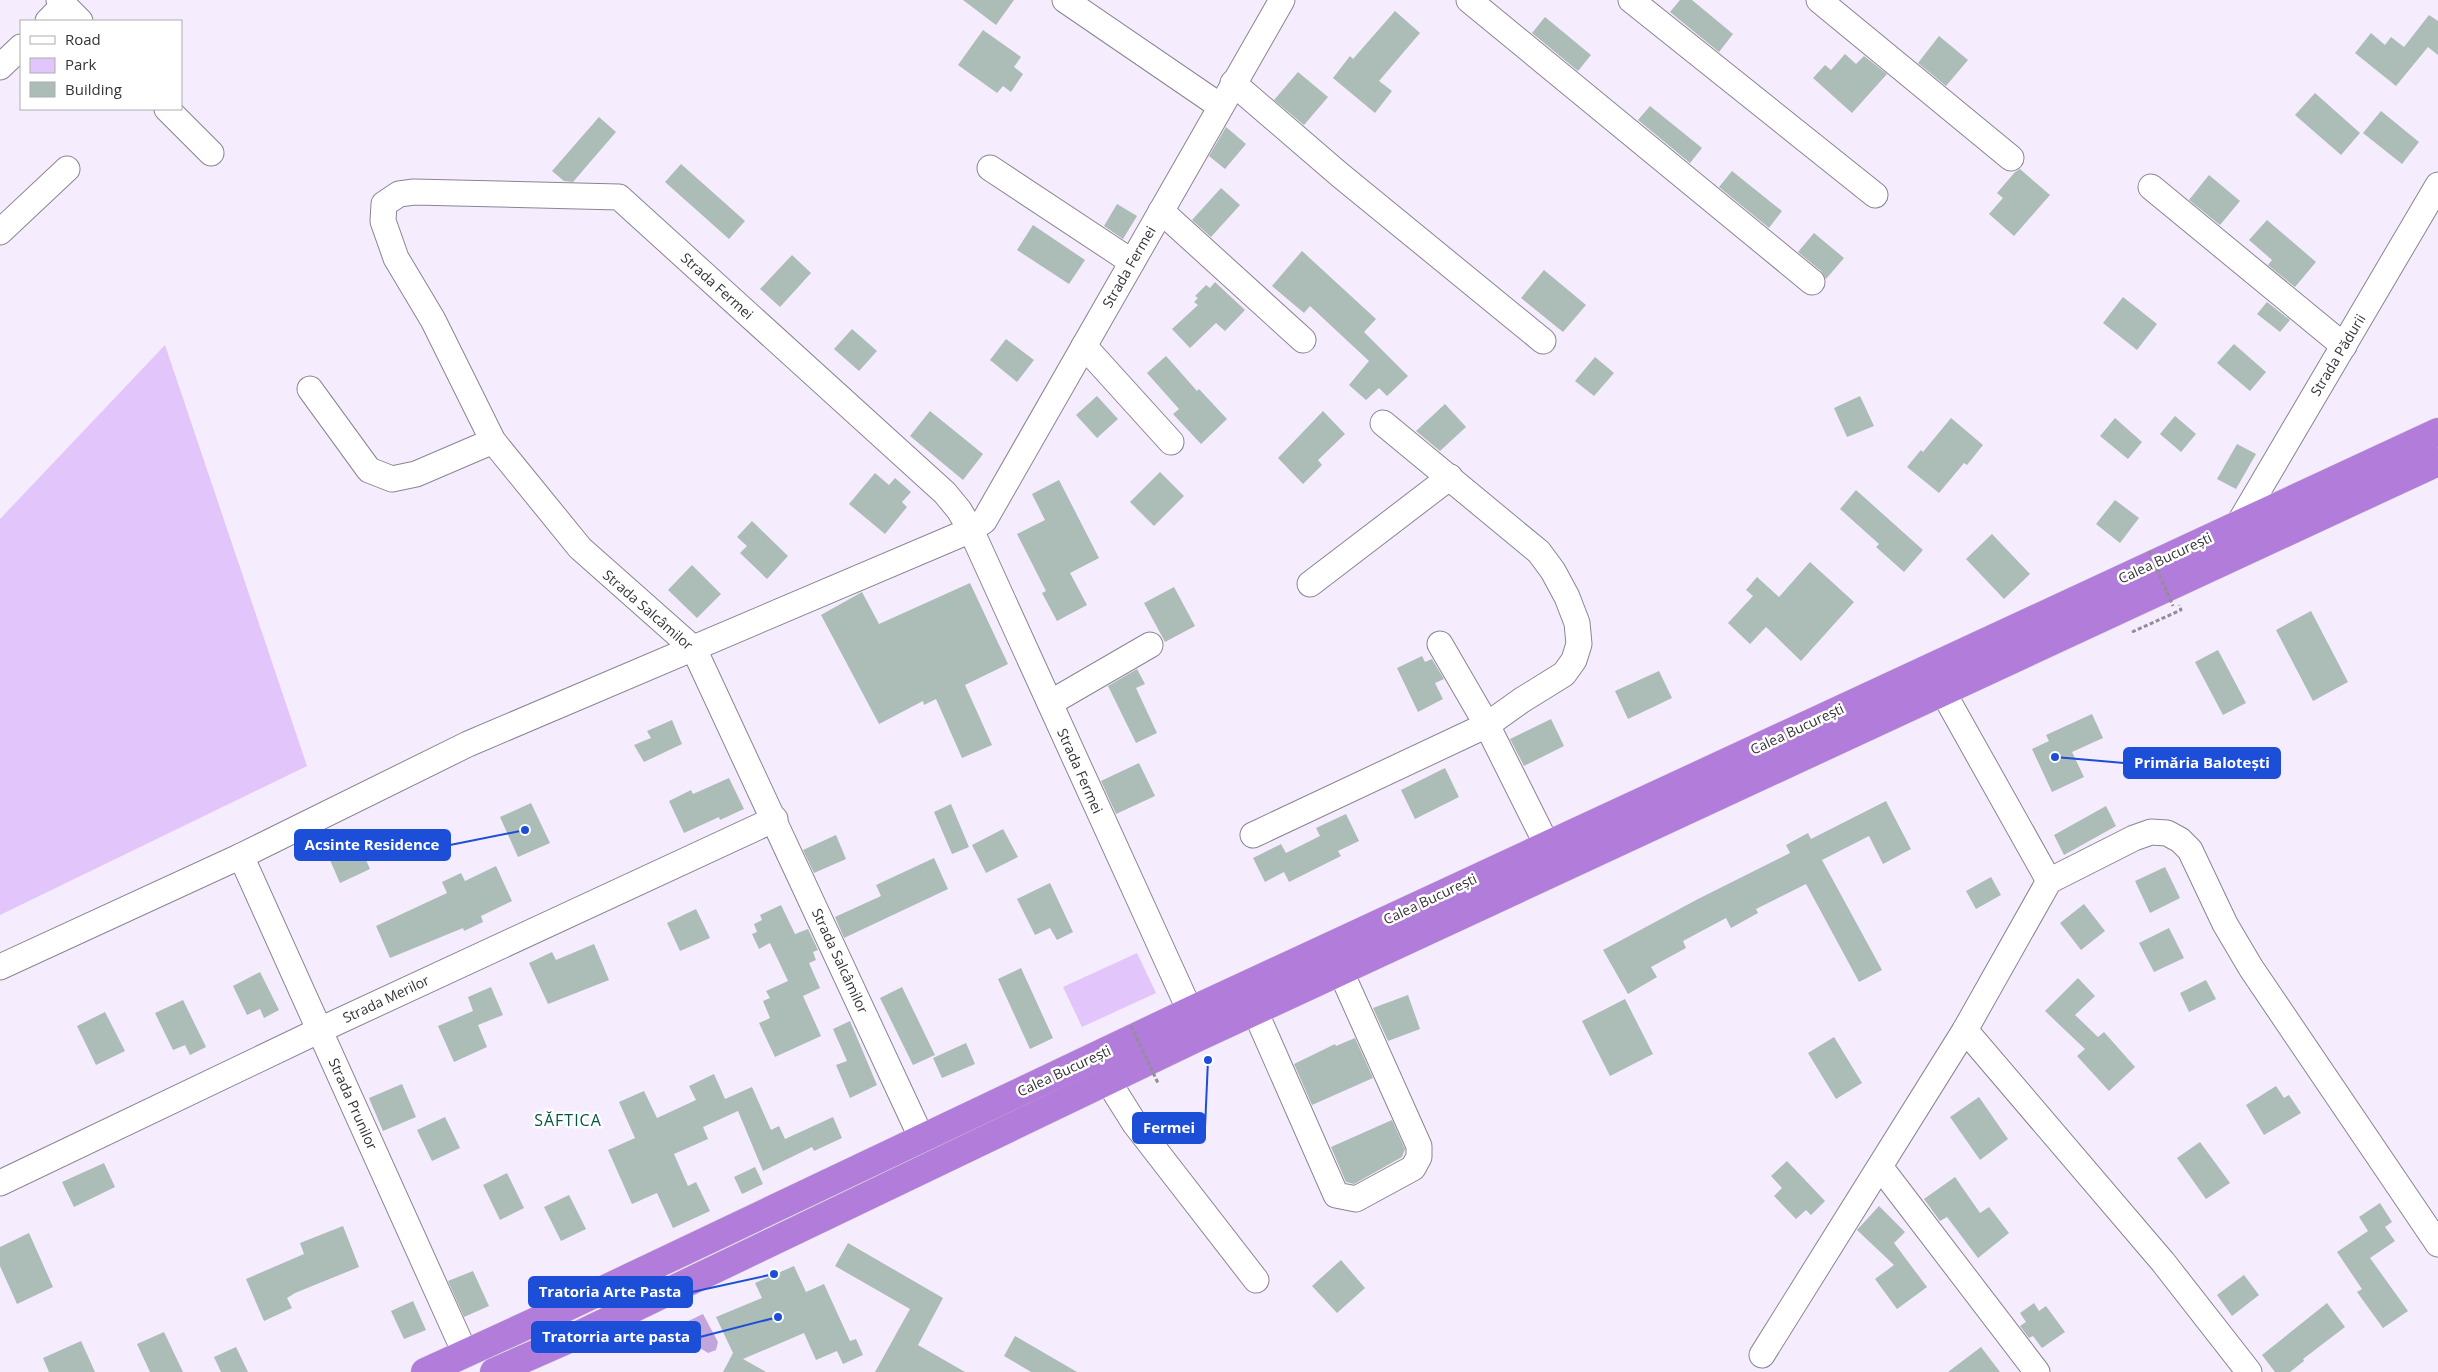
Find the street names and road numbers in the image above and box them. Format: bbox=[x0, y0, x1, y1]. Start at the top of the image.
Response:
street label: Strada Fermei bbox=[1098, 222, 1160, 311]
street label: Strada Fermei bbox=[677, 248, 758, 323]
street label: Strada Pădurii bbox=[2306, 310, 2369, 399]
street label: Calea București bbox=[2115, 528, 2215, 588]
street label: Strada Salcâmilor bbox=[599, 565, 698, 654]
street label: Calea București bbox=[1747, 699, 1847, 759]
street label: Strada Fermei bbox=[1053, 725, 1108, 816]
street label: Calea București bbox=[1380, 869, 1480, 929]
street label: Strada Salcâmilor bbox=[808, 905, 873, 1017]
street label: Strada Merilor bbox=[339, 970, 432, 1027]
street label: Calea București bbox=[1014, 1041, 1114, 1101]
street label: Strada Prunilor bbox=[325, 1055, 382, 1153]

